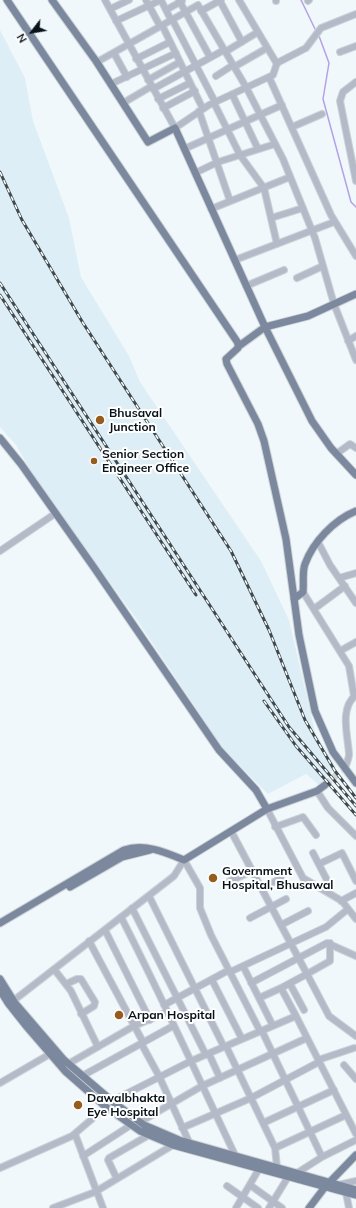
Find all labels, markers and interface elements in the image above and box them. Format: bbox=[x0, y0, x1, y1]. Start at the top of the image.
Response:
north arrow bbox=[12, 12, 52, 52]
text: N bbox=[14, 31, 30, 45]
place label: Bhusaval Junction bbox=[109, 406, 162, 434]
marker: Bhusaval Junction bbox=[94, 414, 106, 426]
place label: Senior Section Engineer Office bbox=[102, 447, 189, 475]
marker: Senior Section Engineer Office bbox=[89, 456, 99, 466]
place label: Government Hospital, Bhusawal bbox=[222, 864, 333, 892]
marker: Government Hospital, Bhusawal bbox=[207, 872, 219, 884]
place label: Arpan Hospital bbox=[128, 1008, 215, 1022]
marker: Arpan Hospital bbox=[113, 1009, 125, 1021]
place label: Dawalbhakta Eye Hospital bbox=[87, 1091, 165, 1119]
marker: Dawalbhakta Eye Hospital bbox=[72, 1099, 84, 1111]

